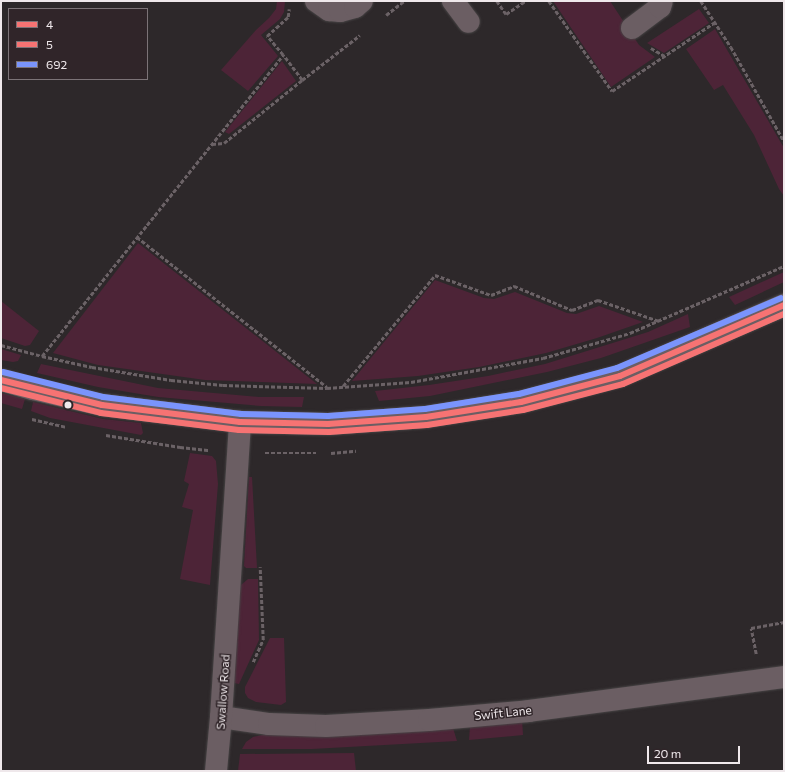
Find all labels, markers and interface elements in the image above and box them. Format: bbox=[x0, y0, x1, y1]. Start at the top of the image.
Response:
legend bbox=[8, 8, 148, 80]
text: 4 bbox=[46, 17, 53, 31]
text: 5 bbox=[46, 37, 53, 51]
text: 692 bbox=[46, 57, 67, 71]
unlabelled marker bbox=[63, 400, 73, 410]
street label: Swallow Road bbox=[213, 654, 233, 730]
street label: Swift Lane bbox=[474, 703, 532, 723]
scale bar bbox=[649, 738, 742, 764]
text: 20 m bbox=[654, 746, 681, 760]

